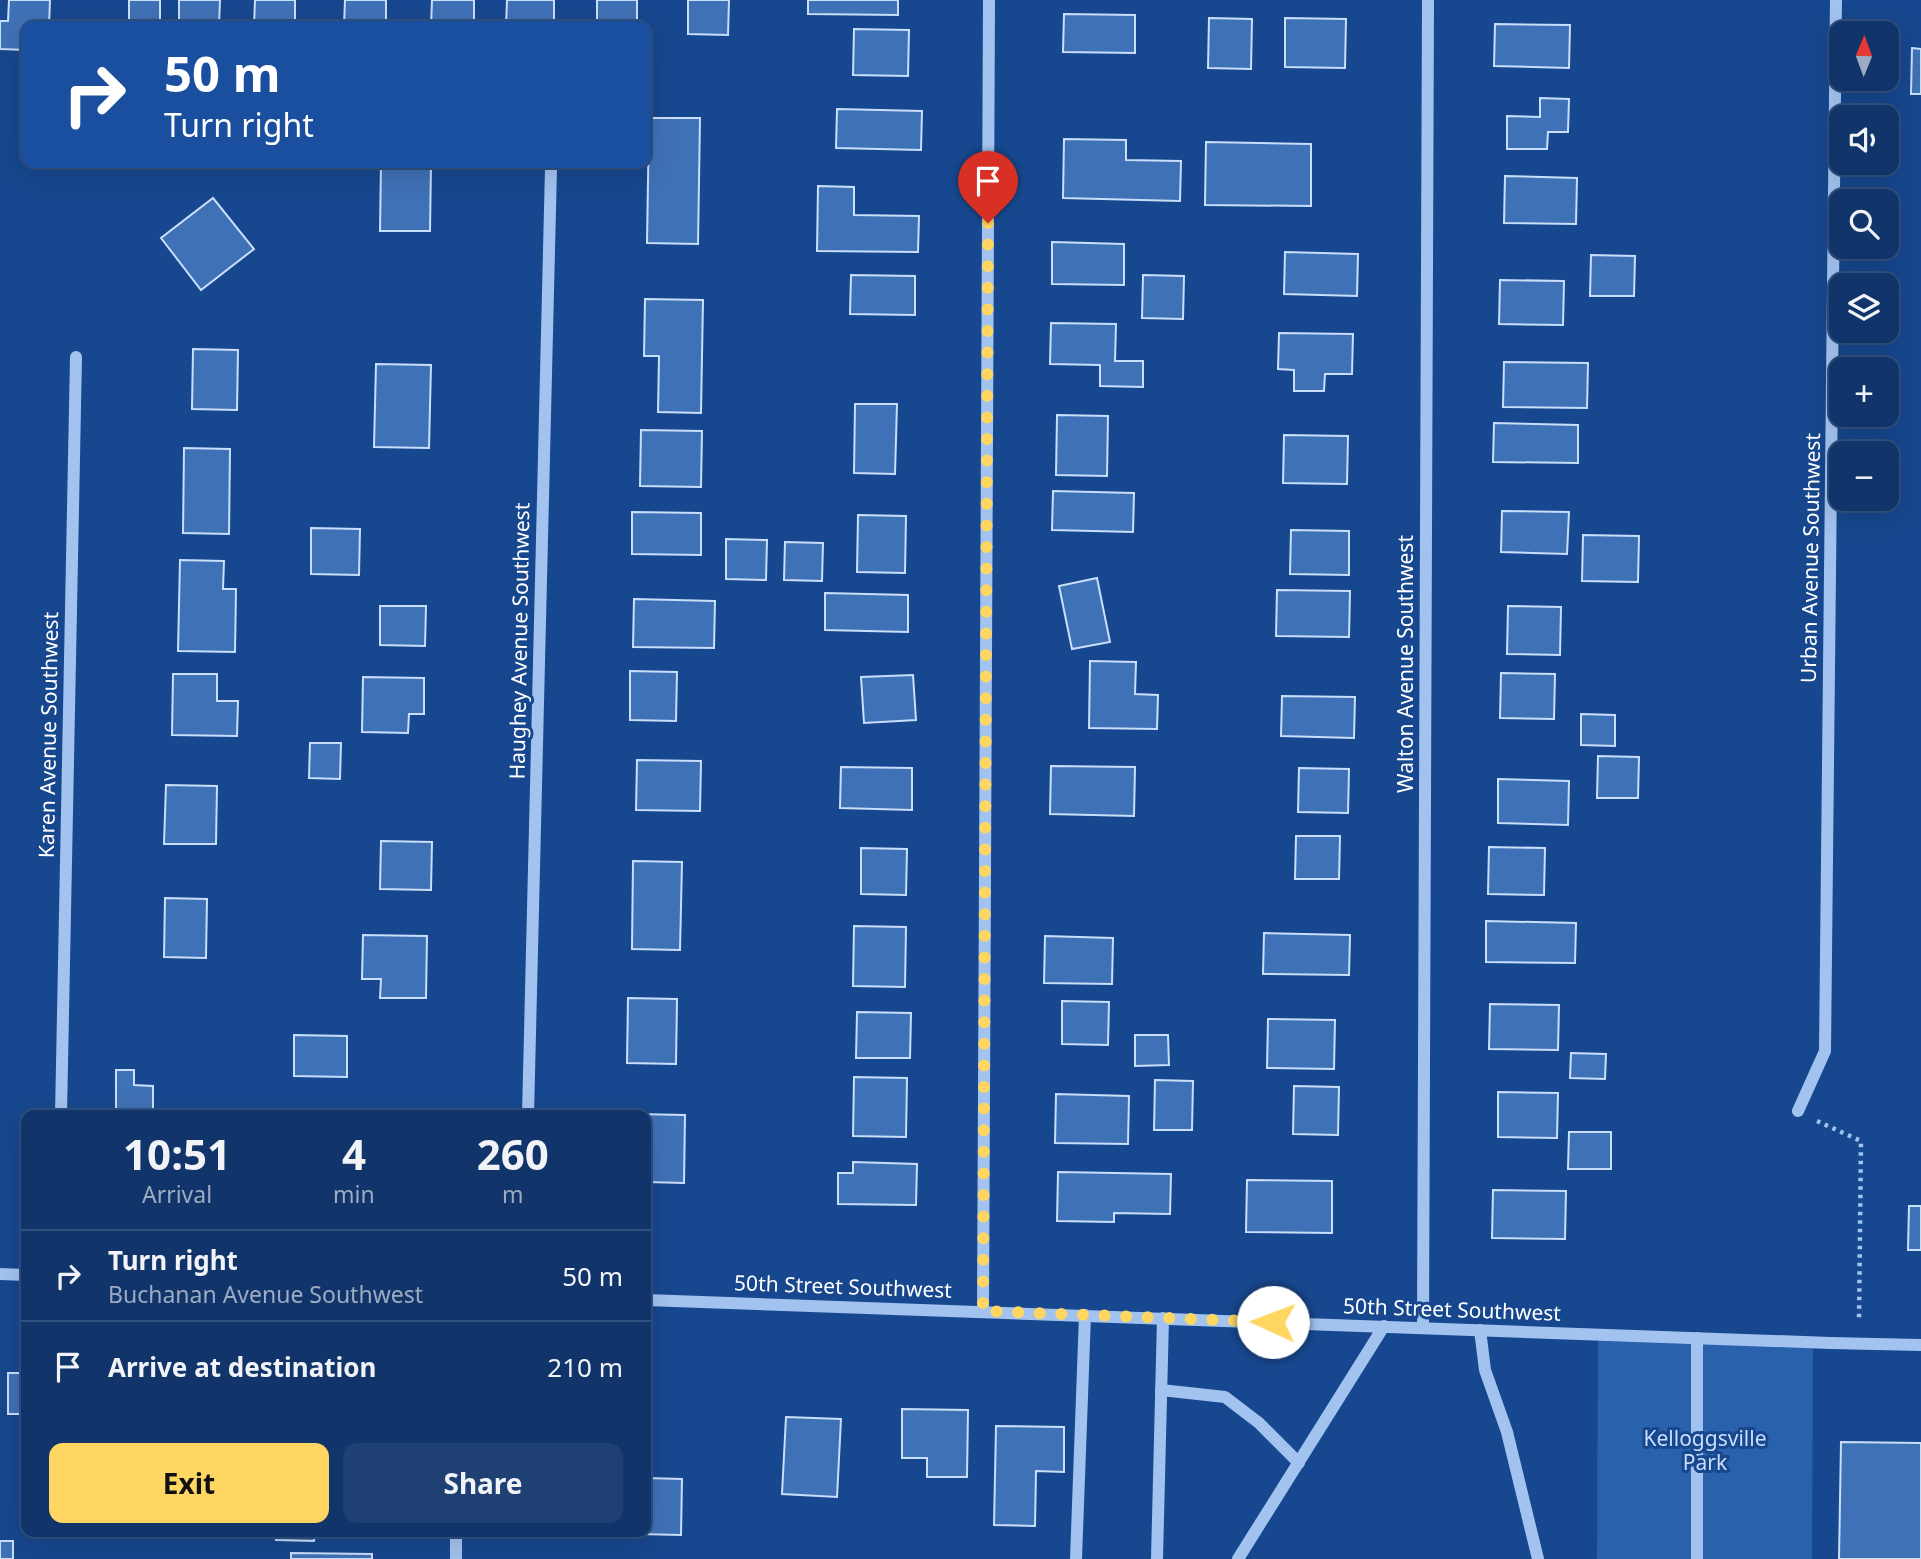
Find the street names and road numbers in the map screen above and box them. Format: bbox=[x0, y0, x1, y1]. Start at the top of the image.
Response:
street label: Urban Avenue Southwest bbox=[1794, 432, 1826, 683]
street label: Haughey Avenue Southwest bbox=[503, 502, 535, 780]
street label: Walton Avenue Southwest bbox=[1391, 535, 1419, 793]
street label: Karen Avenue Southwest bbox=[32, 611, 64, 858]
street label: 50th Street Southwest bbox=[734, 1268, 953, 1304]
street label: 50th Street Southwest bbox=[1343, 1291, 1562, 1327]

